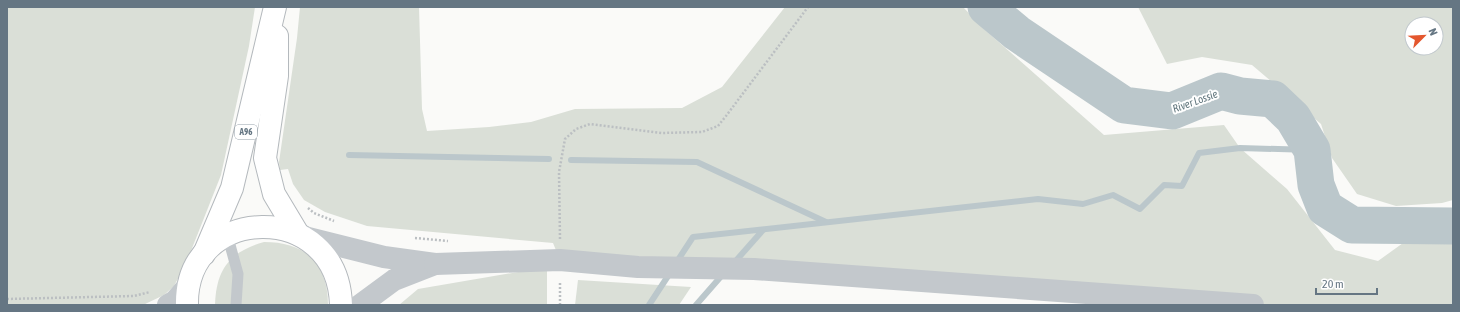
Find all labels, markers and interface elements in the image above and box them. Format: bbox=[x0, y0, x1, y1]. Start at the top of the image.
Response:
north arrow bbox=[1404, 16, 1444, 56]
text: N bbox=[1426, 27, 1440, 37]
water label: River Lossie bbox=[1171, 87, 1219, 115]
road number: A96 bbox=[235, 125, 257, 139]
scale bar bbox=[1316, 270, 1377, 296]
text: 20 m bbox=[1322, 277, 1344, 291]

